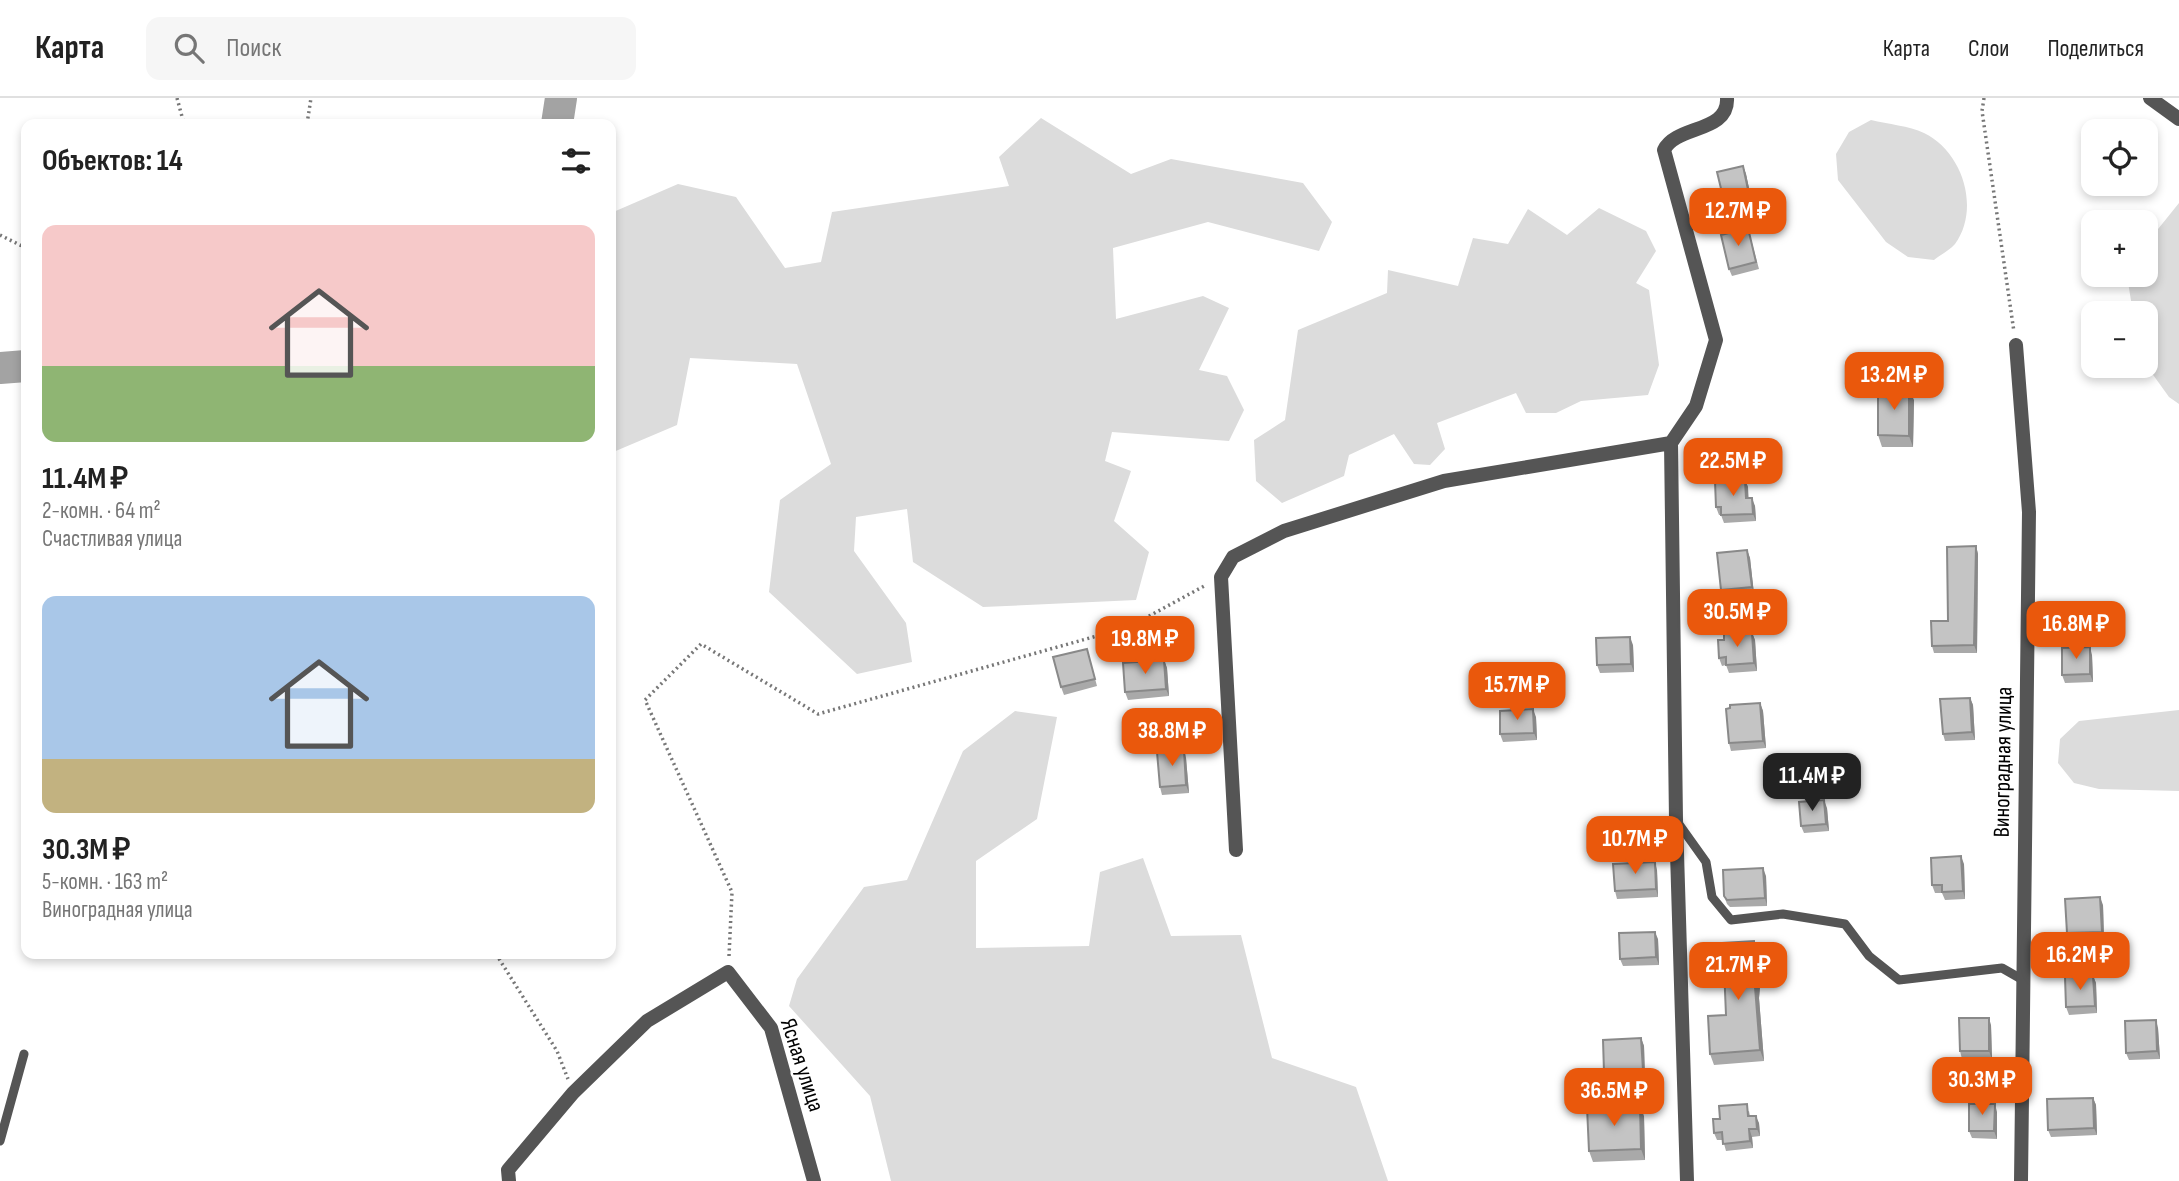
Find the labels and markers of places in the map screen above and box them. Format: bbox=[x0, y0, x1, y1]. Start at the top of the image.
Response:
pin: 12.7M ₽ bbox=[1673, 188, 1803, 248]
pin: 13.2M ₽ bbox=[1829, 352, 1959, 412]
pin: 22.5M ₽ bbox=[1668, 438, 1798, 498]
pin: 30.5M ₽ bbox=[1672, 589, 1802, 649]
pin: 16.8M ₽ bbox=[2011, 602, 2141, 661]
pin: 19.8M ₽ bbox=[1080, 616, 1210, 676]
pin: 15.7M ₽ bbox=[1452, 662, 1582, 722]
pin: 38.8M ₽ bbox=[1107, 708, 1237, 768]
pin: 11.4M ₽ bbox=[1747, 754, 1877, 813]
pin: 10.7M ₽ bbox=[1570, 816, 1700, 876]
pin: 16.2M ₽ bbox=[2015, 932, 2145, 992]
pin: 21.7M ₽ bbox=[1673, 942, 1803, 1002]
pin: 30.3M ₽ bbox=[1917, 1058, 2047, 1117]
pin: 36.5M ₽ bbox=[1549, 1068, 1679, 1128]

